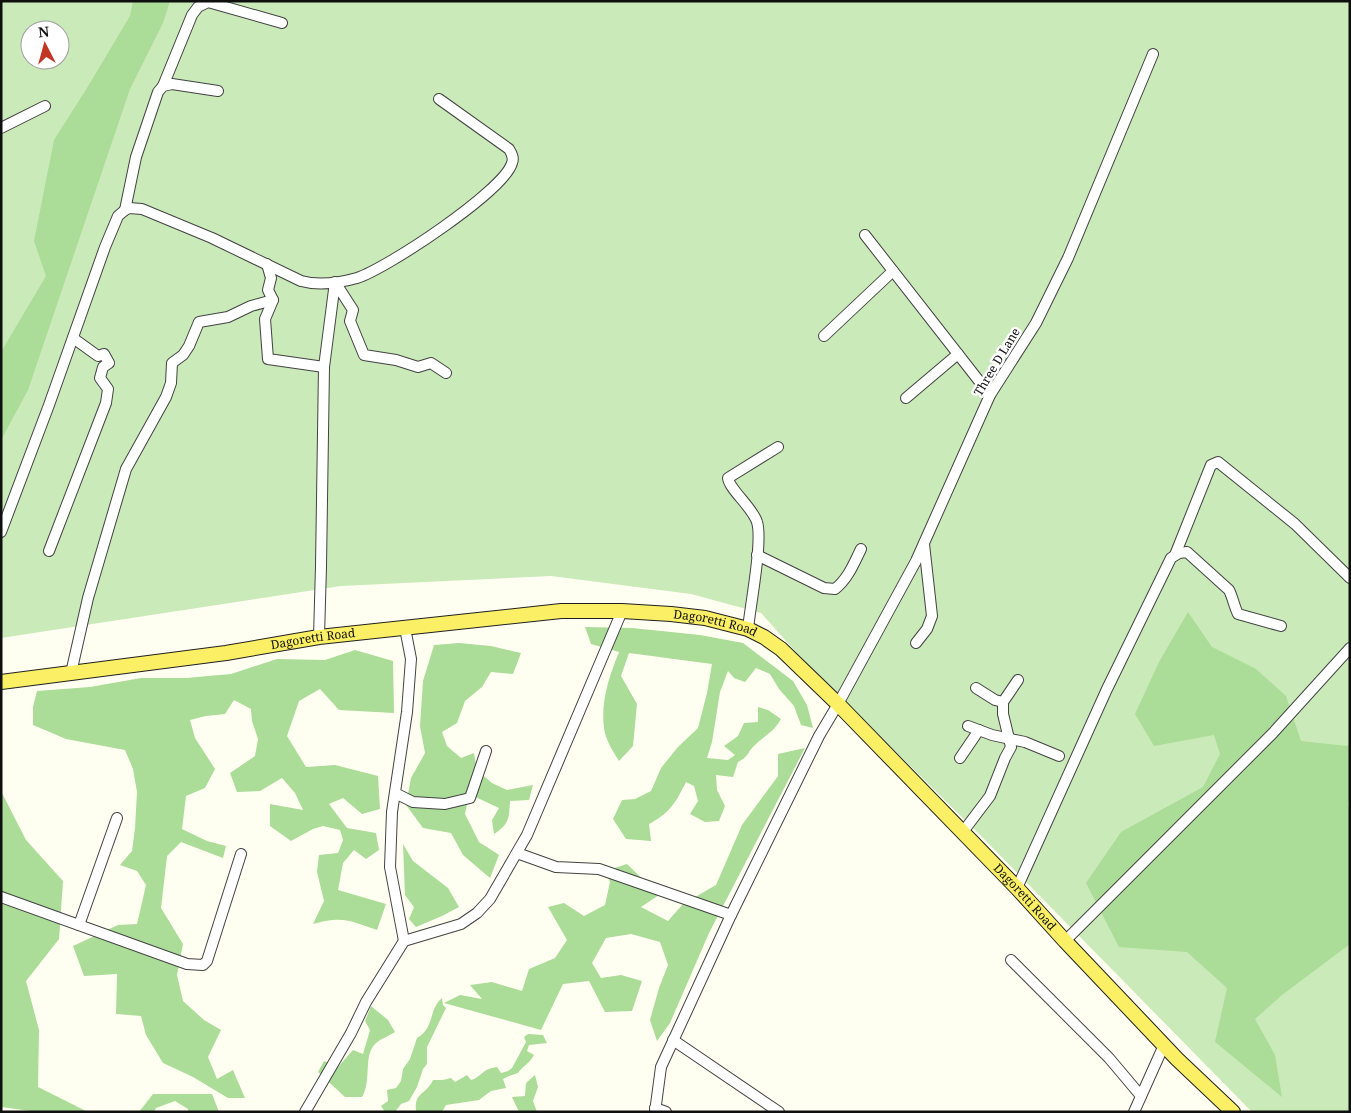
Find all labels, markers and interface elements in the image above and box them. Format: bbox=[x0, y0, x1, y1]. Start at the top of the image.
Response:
north arrow bbox=[20, 20, 70, 70]
text: N bbox=[37, 22, 50, 42]
street label: Three D Lane bbox=[970, 324, 1024, 399]
street label: Dagoretti Road bbox=[673, 605, 761, 641]
street label: Dagoretti Road bbox=[269, 624, 357, 653]
street label: Dagoretti Road bbox=[990, 860, 1061, 934]

